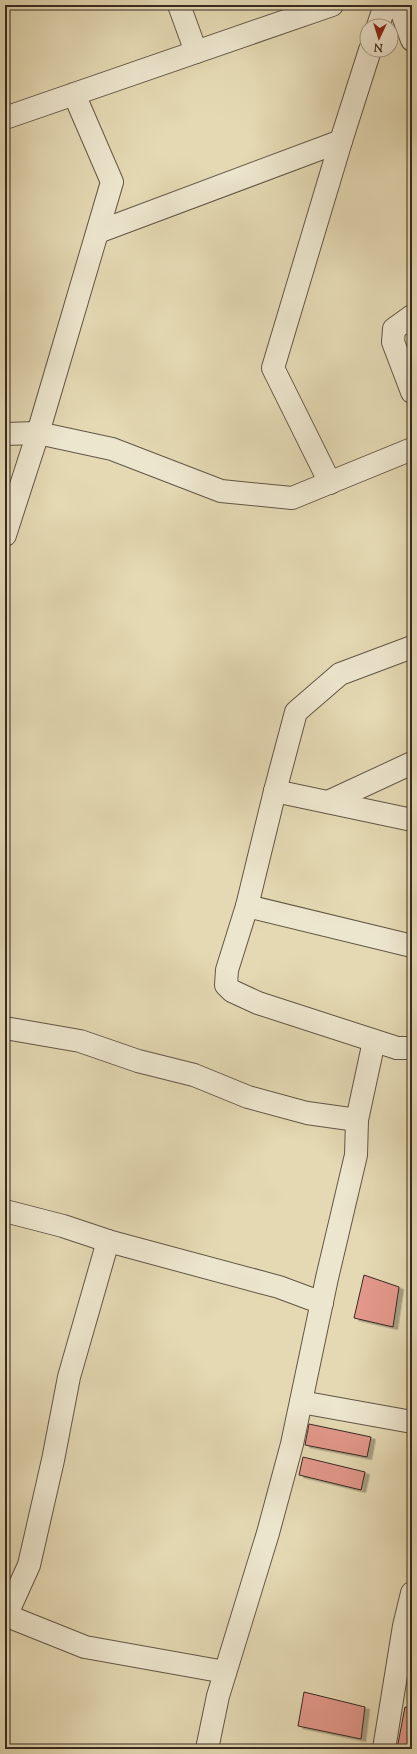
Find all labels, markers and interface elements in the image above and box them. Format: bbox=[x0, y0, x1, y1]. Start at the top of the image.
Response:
north arrow bbox=[359, 18, 399, 58]
text: N bbox=[373, 39, 384, 55]

